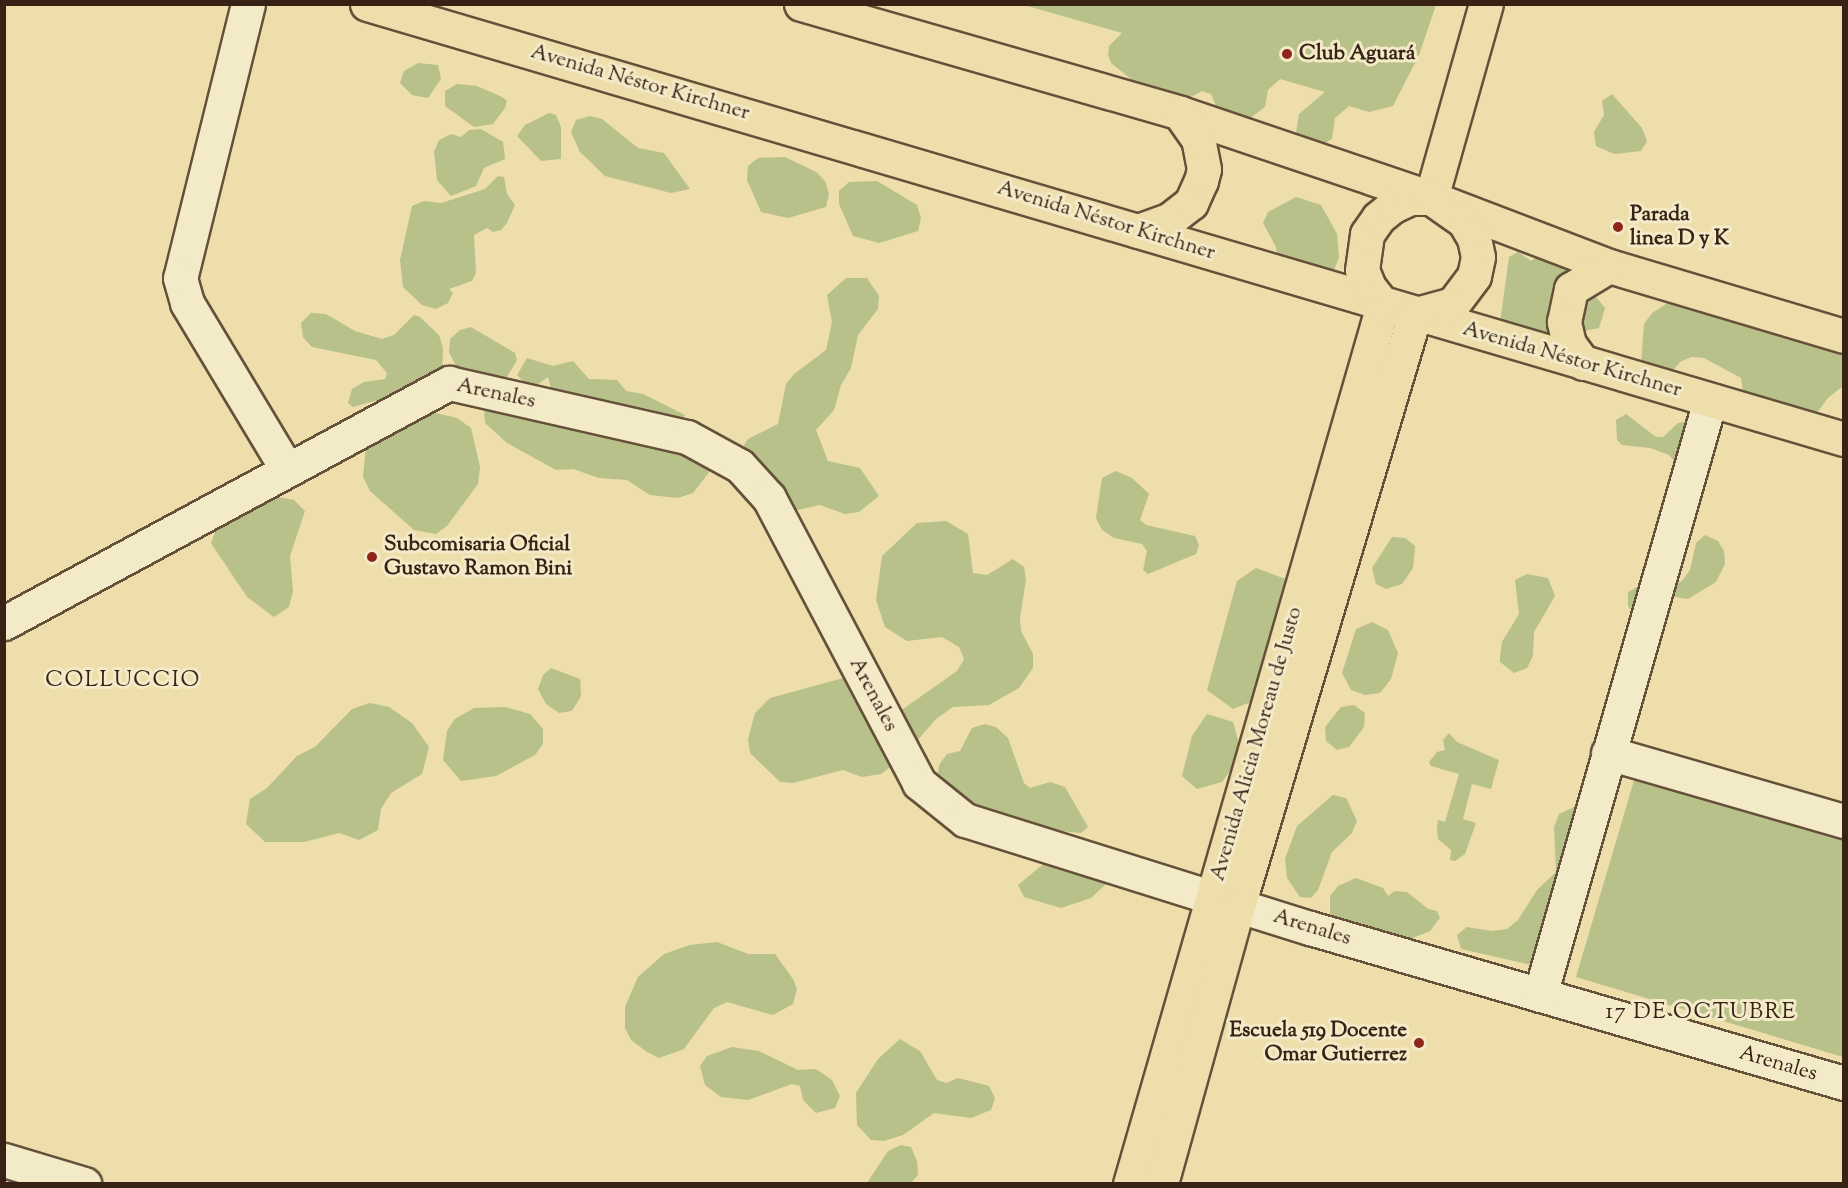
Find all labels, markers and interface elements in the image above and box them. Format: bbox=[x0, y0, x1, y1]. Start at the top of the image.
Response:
street label: Avenida Néstor Kirchner bbox=[528, 40, 752, 126]
place label: Club Aguará bbox=[1299, 41, 1415, 67]
marker: Club Aguará bbox=[1280, 47, 1294, 61]
street label: Avenida Néstor Kirchner bbox=[994, 176, 1218, 266]
place label: Parada linea D y K bbox=[1630, 202, 1729, 252]
marker: Parada linea D y K bbox=[1611, 220, 1625, 234]
street label: Avenida Néstor Kirchner bbox=[1460, 317, 1684, 403]
street label: Arenales bbox=[454, 373, 538, 415]
place label: Subcomisaria Oficial Gustavo Ramon Bini bbox=[384, 532, 572, 582]
marker: Subcomisaria Oficial Gustavo Ramon Bini bbox=[365, 550, 379, 564]
street label: Avenida Alicia Moreau de Justo bbox=[1206, 604, 1308, 884]
street label: Arenales bbox=[843, 654, 903, 736]
district label: COLLUCCIO bbox=[45, 669, 201, 695]
street label: Arenales bbox=[1270, 904, 1354, 952]
district label: 17 DE OCTUBRE bbox=[1606, 1001, 1796, 1027]
place label: Escuela 519 Docente Omar Gutierrez bbox=[1229, 1018, 1407, 1068]
marker: Escuela 519 Docente Omar Gutierrez bbox=[1412, 1036, 1426, 1050]
street label: Arenales bbox=[1736, 1041, 1820, 1087]

